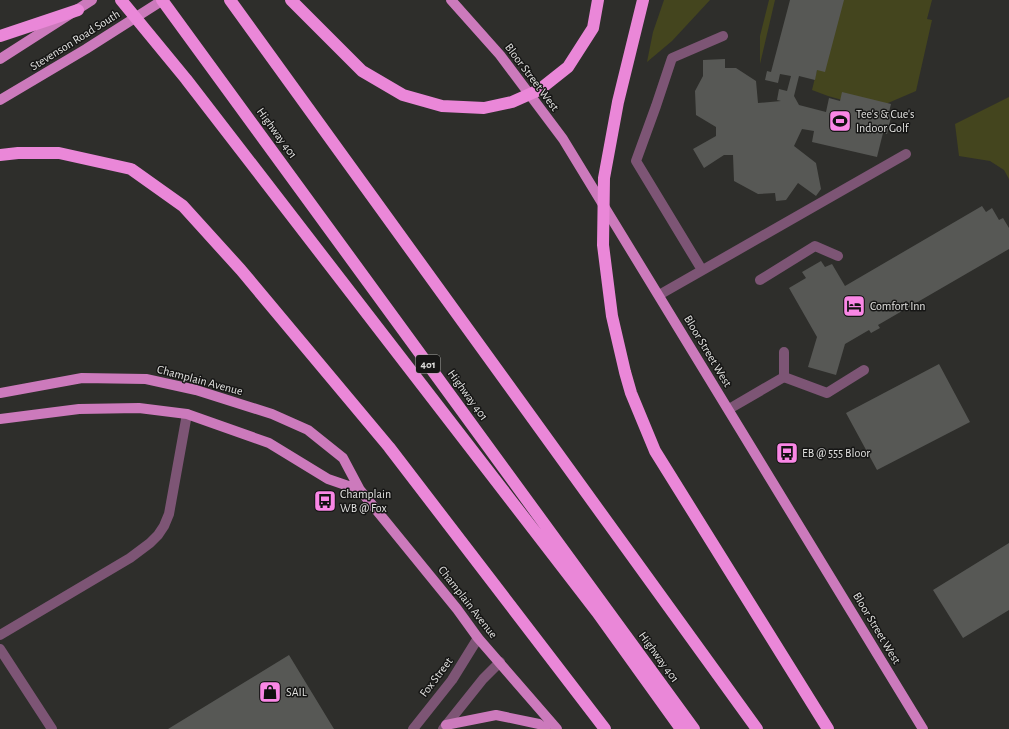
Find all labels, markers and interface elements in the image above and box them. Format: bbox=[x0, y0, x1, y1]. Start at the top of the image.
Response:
street label: Stevenson Road South bbox=[28, 8, 122, 72]
street label: Bloor Street West bbox=[503, 41, 561, 113]
street label: Highway 401 bbox=[254, 105, 299, 161]
sports icon: Tee's & Cue's Indoor Golf bbox=[827, 108, 853, 134]
place label: Tee's & Cue's Indoor Golf bbox=[856, 108, 914, 134]
hotel icon: Comfort Inn bbox=[841, 293, 867, 319]
place label: Comfort Inn bbox=[870, 300, 926, 312]
street label: Bloor Street West bbox=[682, 313, 734, 389]
road number: 401 bbox=[416, 355, 440, 373]
street label: Champlain Avenue bbox=[156, 363, 244, 397]
street label: Highway 401 bbox=[445, 367, 490, 423]
bus stop icon: EB @ 555 Bloor bbox=[774, 440, 800, 466]
place label: EB @ 555 Bloor bbox=[802, 447, 870, 459]
bus stop icon: Champlain WB @ Fox bbox=[312, 488, 338, 514]
place label: Champlain WB @ Fox bbox=[340, 488, 391, 514]
street label: Champlain Avenue bbox=[436, 564, 500, 640]
street label: Bloor Street West bbox=[851, 590, 903, 666]
street label: Highway 401 bbox=[636, 629, 681, 685]
street label: Fox Street bbox=[417, 655, 455, 699]
shop icon: SAIL bbox=[257, 679, 283, 705]
place label: SAIL bbox=[286, 686, 307, 698]

